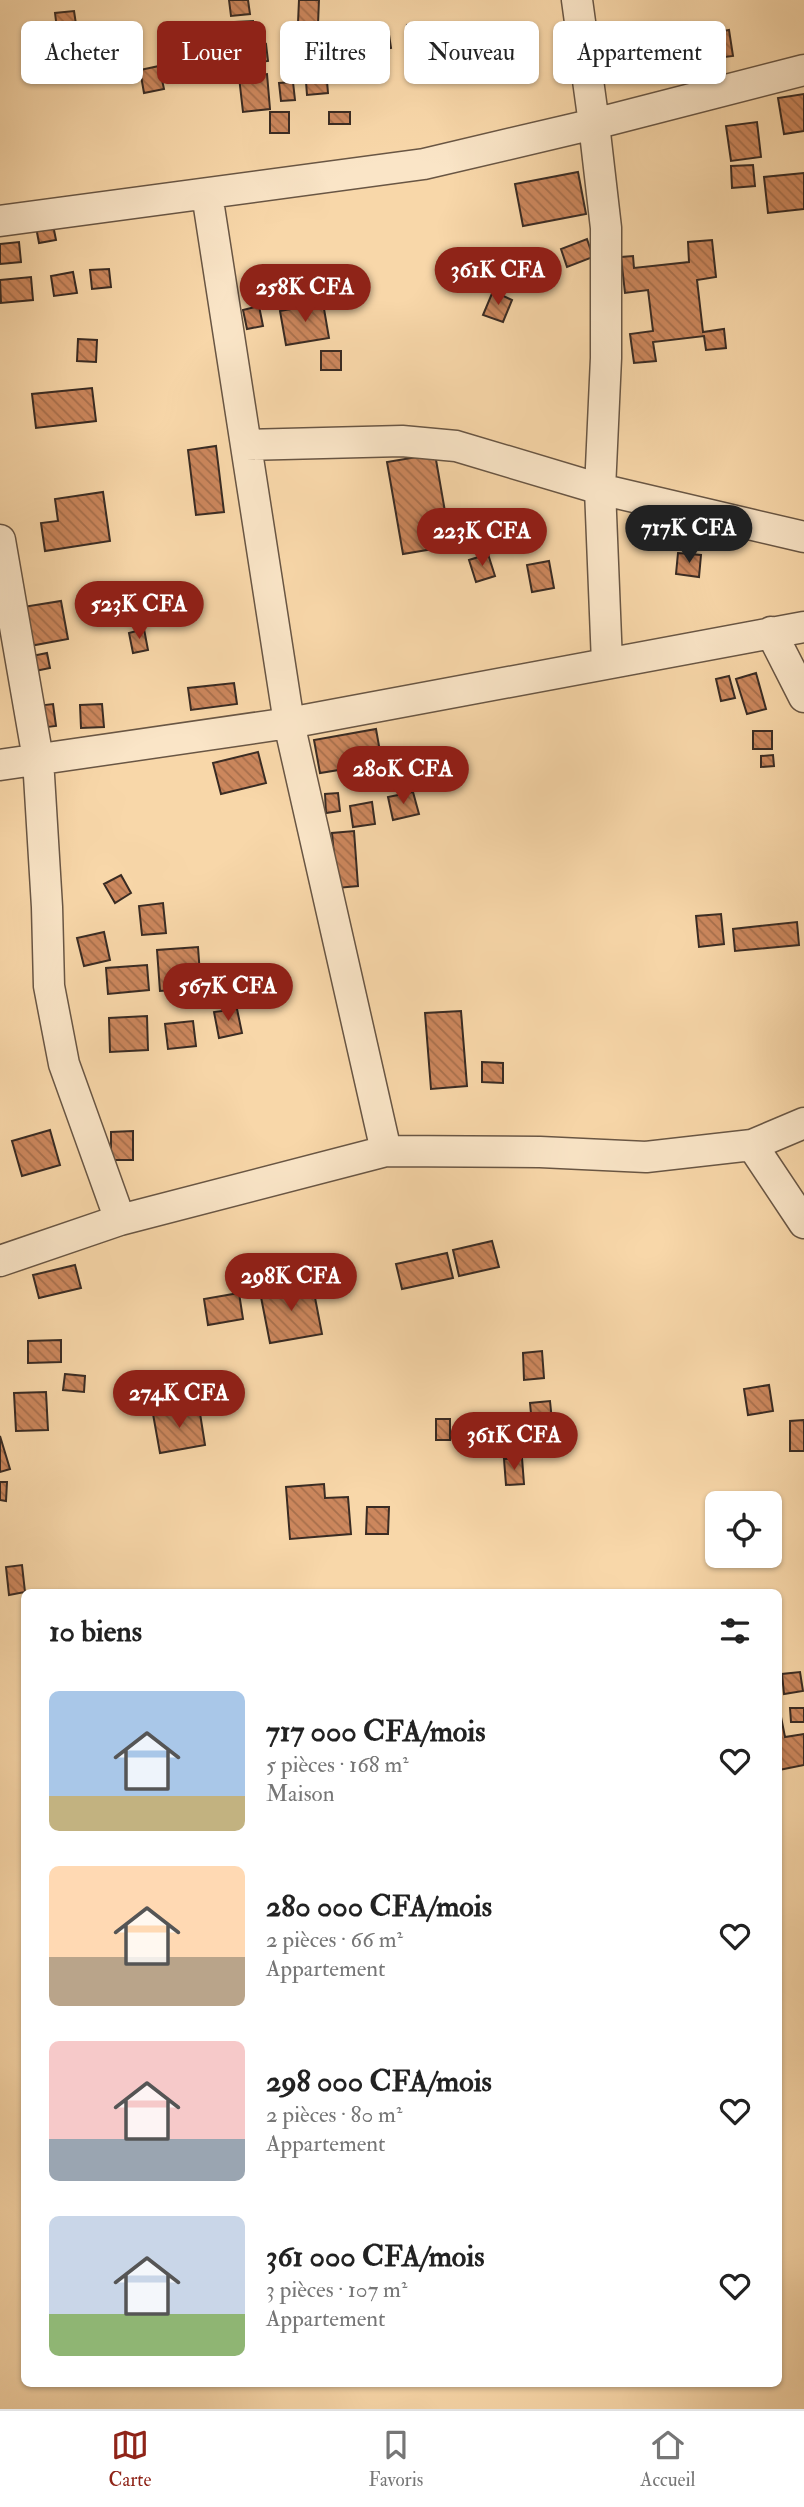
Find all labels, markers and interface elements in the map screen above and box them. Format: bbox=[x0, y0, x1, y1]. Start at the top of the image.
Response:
chip: Acheter bbox=[21, 21, 143, 84]
chip: Louer bbox=[157, 21, 266, 84]
chip: Filtres bbox=[280, 21, 390, 84]
chip: Nouveau bbox=[404, 21, 539, 84]
chip: Appartement bbox=[553, 21, 726, 84]
pin: 361K CFA bbox=[426, 247, 570, 307]
text: 361K CFA bbox=[451, 255, 545, 284]
pin: 258K CFA bbox=[233, 264, 377, 324]
text: 258K CFA bbox=[256, 272, 354, 301]
pin: 717K CFA bbox=[617, 505, 761, 565]
pin: 223K CFA bbox=[410, 508, 554, 568]
text: 717K CFA bbox=[641, 513, 737, 542]
text: 223K CFA bbox=[433, 516, 531, 545]
pin: 523K CFA bbox=[67, 582, 211, 641]
text: 523K CFA bbox=[91, 589, 187, 618]
pin: 280K CFA bbox=[331, 746, 475, 806]
text: 280K CFA bbox=[353, 754, 453, 783]
pin: 567K CFA bbox=[156, 964, 300, 1023]
text: 567K CFA bbox=[179, 971, 277, 1000]
pin: 298K CFA bbox=[219, 1254, 363, 1313]
text: 298K CFA bbox=[241, 1261, 341, 1290]
pin: 274K CFA bbox=[107, 1370, 251, 1430]
text: 274K CFA bbox=[129, 1378, 229, 1407]
pin: 361K CFA bbox=[442, 1412, 586, 1472]
text: 361K CFA bbox=[467, 1420, 561, 1449]
map controls bbox=[705, 1491, 782, 1568]
button: locate bbox=[705, 1491, 782, 1568]
icon: filters bbox=[716, 1612, 754, 1650]
text: 10 biens bbox=[49, 1613, 142, 1650]
text: 717 000 CFA/mois bbox=[266, 1713, 486, 1750]
icon: home bbox=[105, 1719, 189, 1803]
icon: heart bbox=[716, 1742, 754, 1780]
text: 5 pièces · 168 m² bbox=[266, 1750, 409, 1779]
text: Maison bbox=[266, 1779, 335, 1808]
text: 280 000 CFA/mois bbox=[266, 1888, 492, 1925]
icon: home bbox=[105, 1894, 189, 1978]
icon: heart bbox=[716, 1917, 754, 1955]
text: 2 pièces · 66 m² bbox=[266, 1925, 403, 1954]
text: Appartement bbox=[266, 1954, 386, 1983]
text: 298 000 CFA/mois bbox=[266, 2063, 492, 2100]
icon: home bbox=[105, 2069, 189, 2153]
icon: heart bbox=[716, 2092, 754, 2130]
text: 2 pièces · 80 m² bbox=[266, 2100, 402, 2129]
text: Appartement bbox=[266, 2129, 386, 2158]
text: 361 000 CFA/mois bbox=[266, 2238, 484, 2275]
icon: home bbox=[105, 2244, 189, 2328]
icon: heart bbox=[716, 2267, 754, 2305]
text: 3 pièces · 107 m² bbox=[266, 2275, 407, 2304]
text: Appartement bbox=[266, 2304, 386, 2333]
tab: Carte bbox=[109, 2426, 151, 2492]
tab: Favoris bbox=[368, 2426, 423, 2492]
tab: Accueil bbox=[640, 2426, 695, 2492]

